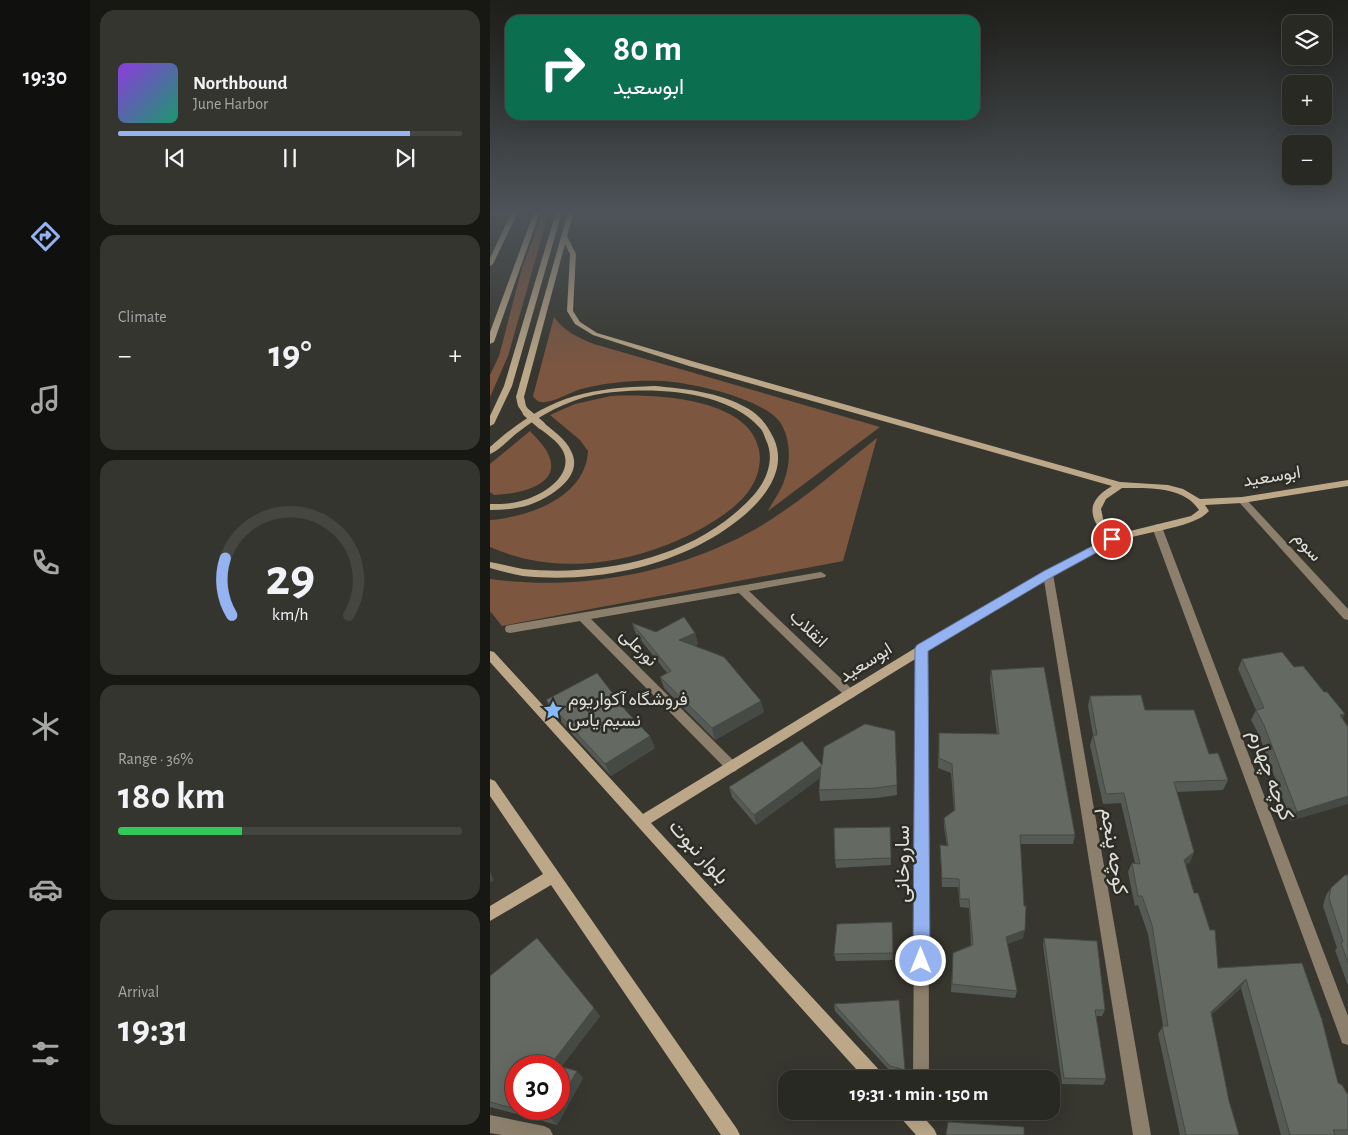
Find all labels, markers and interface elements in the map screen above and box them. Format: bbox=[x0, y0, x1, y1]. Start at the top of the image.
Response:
map controls bbox=[1282, 15, 1332, 185]
button: layers bbox=[1282, 15, 1332, 65]
text: 80 m bbox=[613, 32, 682, 67]
icon: right bbox=[530, 35, 595, 100]
text: 19:30 bbox=[23, 66, 67, 88]
text: Northbound bbox=[193, 74, 288, 93]
button: + bbox=[1282, 75, 1332, 125]
text: ابوسعید bbox=[613, 76, 684, 98]
text: June Harbor bbox=[193, 96, 268, 112]
button: − bbox=[1282, 135, 1332, 185]
icon: previous bbox=[161, 144, 189, 172]
icon: pause bbox=[276, 144, 304, 172]
icon: next bbox=[391, 144, 419, 172]
icon: directions bbox=[28, 219, 63, 254]
text: Climate bbox=[118, 309, 167, 325]
text: 19° bbox=[268, 336, 312, 374]
text: − bbox=[118, 342, 131, 370]
text: + bbox=[449, 342, 462, 370]
icon: music bbox=[28, 382, 63, 417]
street label: ابوسعید bbox=[1242, 464, 1302, 491]
pin bbox=[1091, 518, 1133, 560]
icon: arrive bbox=[1098, 525, 1126, 553]
street label: سوم bbox=[1288, 529, 1325, 567]
icon: phone bbox=[28, 545, 63, 580]
text: 29 bbox=[265, 552, 315, 604]
text: km/h bbox=[272, 606, 308, 624]
street label: انقلاب bbox=[786, 607, 830, 651]
street label: نورعلی bbox=[615, 626, 660, 671]
street label: ابوسعید bbox=[837, 640, 896, 687]
place label: فروشگاه آکواریوم نسیم یاس bbox=[568, 690, 688, 732]
place icon: فروشگاه آکواریوم نسیم یاس bbox=[542, 699, 564, 721]
icon: climate bbox=[28, 709, 63, 744]
street label: کوچه چهارم bbox=[1242, 727, 1297, 824]
text: Range · 36% bbox=[118, 751, 193, 767]
text: 180 km bbox=[118, 778, 225, 816]
street label: کوچه پنجم bbox=[1094, 806, 1131, 897]
street label: بلوار نبوت bbox=[663, 816, 733, 890]
street label: ساروخانی bbox=[892, 825, 915, 903]
icon: car bbox=[28, 872, 63, 907]
position arrow bbox=[894, 934, 946, 986]
text: Arrival bbox=[118, 984, 159, 1000]
text: 19:31 bbox=[118, 1011, 189, 1049]
icon: filters bbox=[28, 1036, 63, 1071]
speed limit sign: 30 bbox=[505, 1055, 570, 1120]
text: 19:31 · 1 min · 150 m bbox=[850, 1085, 988, 1104]

